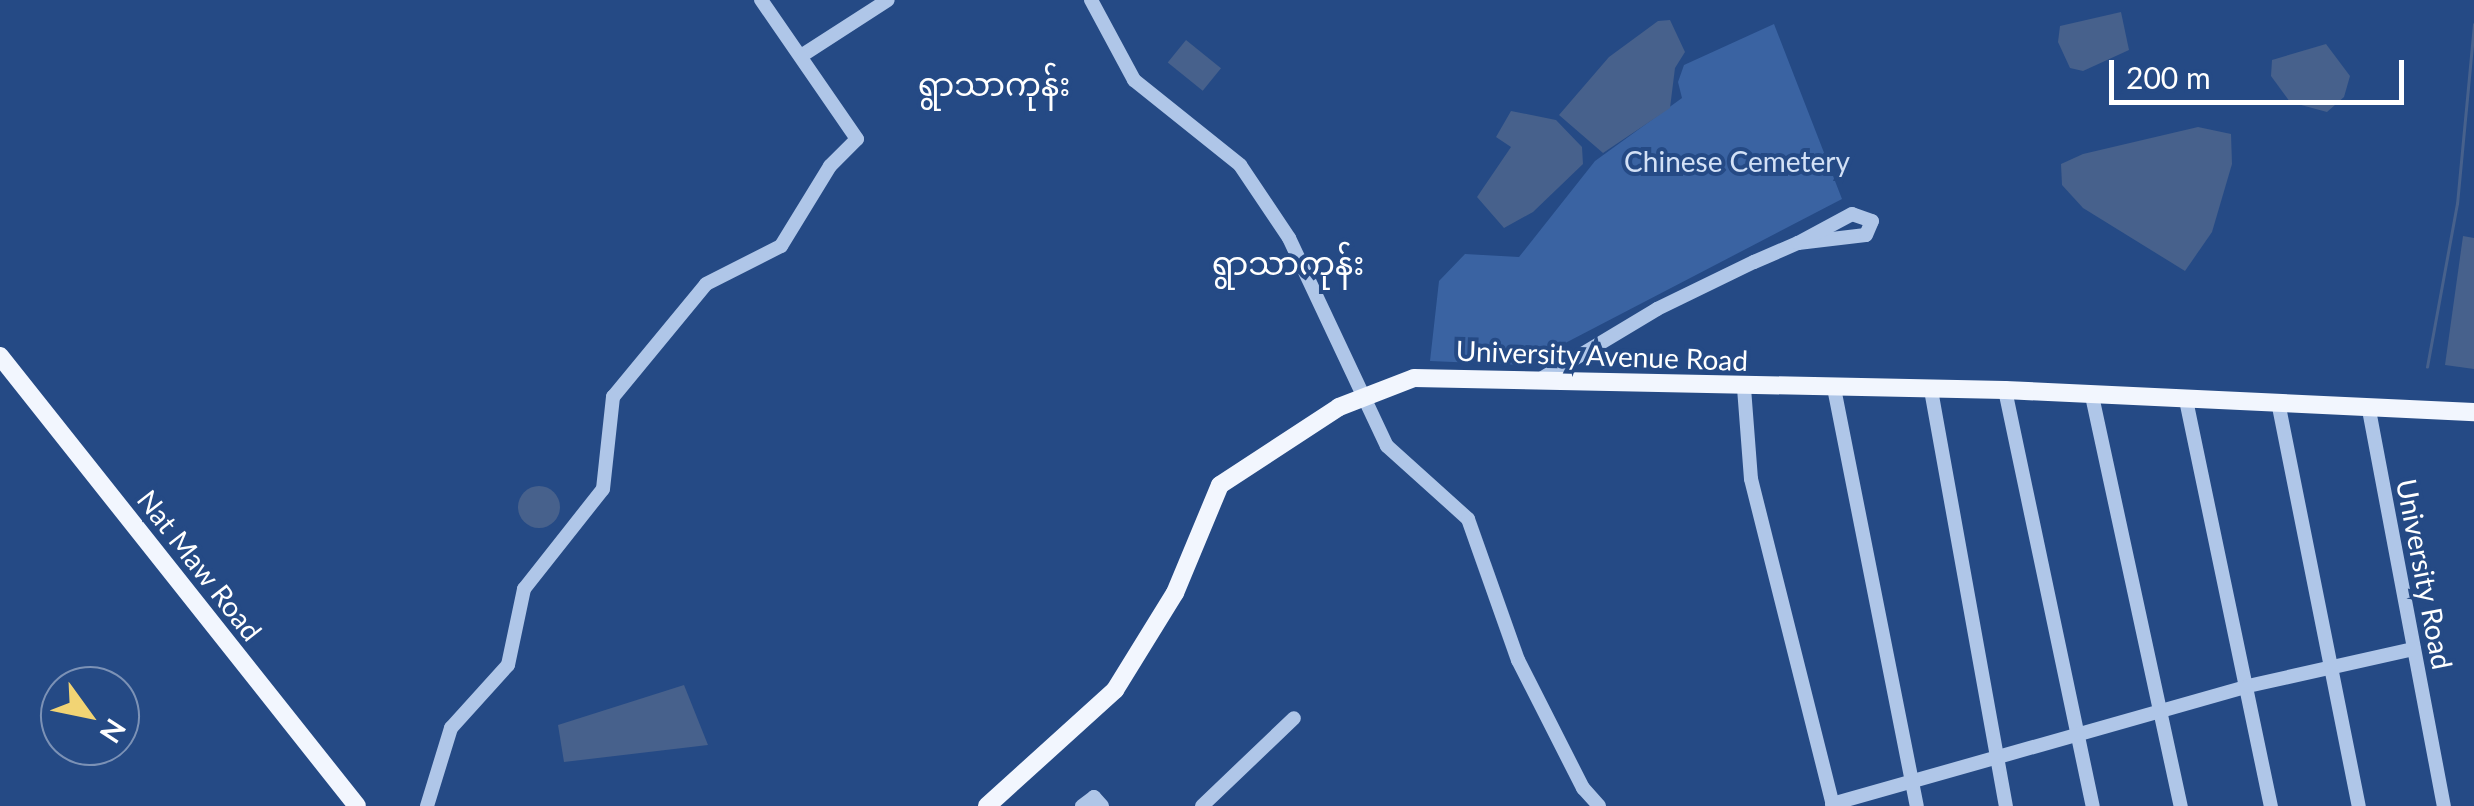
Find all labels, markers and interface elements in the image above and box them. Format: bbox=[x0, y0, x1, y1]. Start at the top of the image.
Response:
scale bar bbox=[2114, 40, 2409, 102]
text: 200 m bbox=[2126, 59, 2211, 95]
district label: ရွာသာကုန်း bbox=[918, 65, 1070, 103]
park label: Chinese Cemetery bbox=[1624, 144, 1850, 178]
district label: ရွာသာကုန်း bbox=[1212, 244, 1364, 282]
street label: University Avenue Road bbox=[1455, 333, 1749, 377]
street label: University Road bbox=[2390, 476, 2460, 672]
street label: Nat Maw Road bbox=[131, 483, 269, 647]
north arrow bbox=[40, 666, 140, 766]
text: N bbox=[93, 713, 134, 750]

